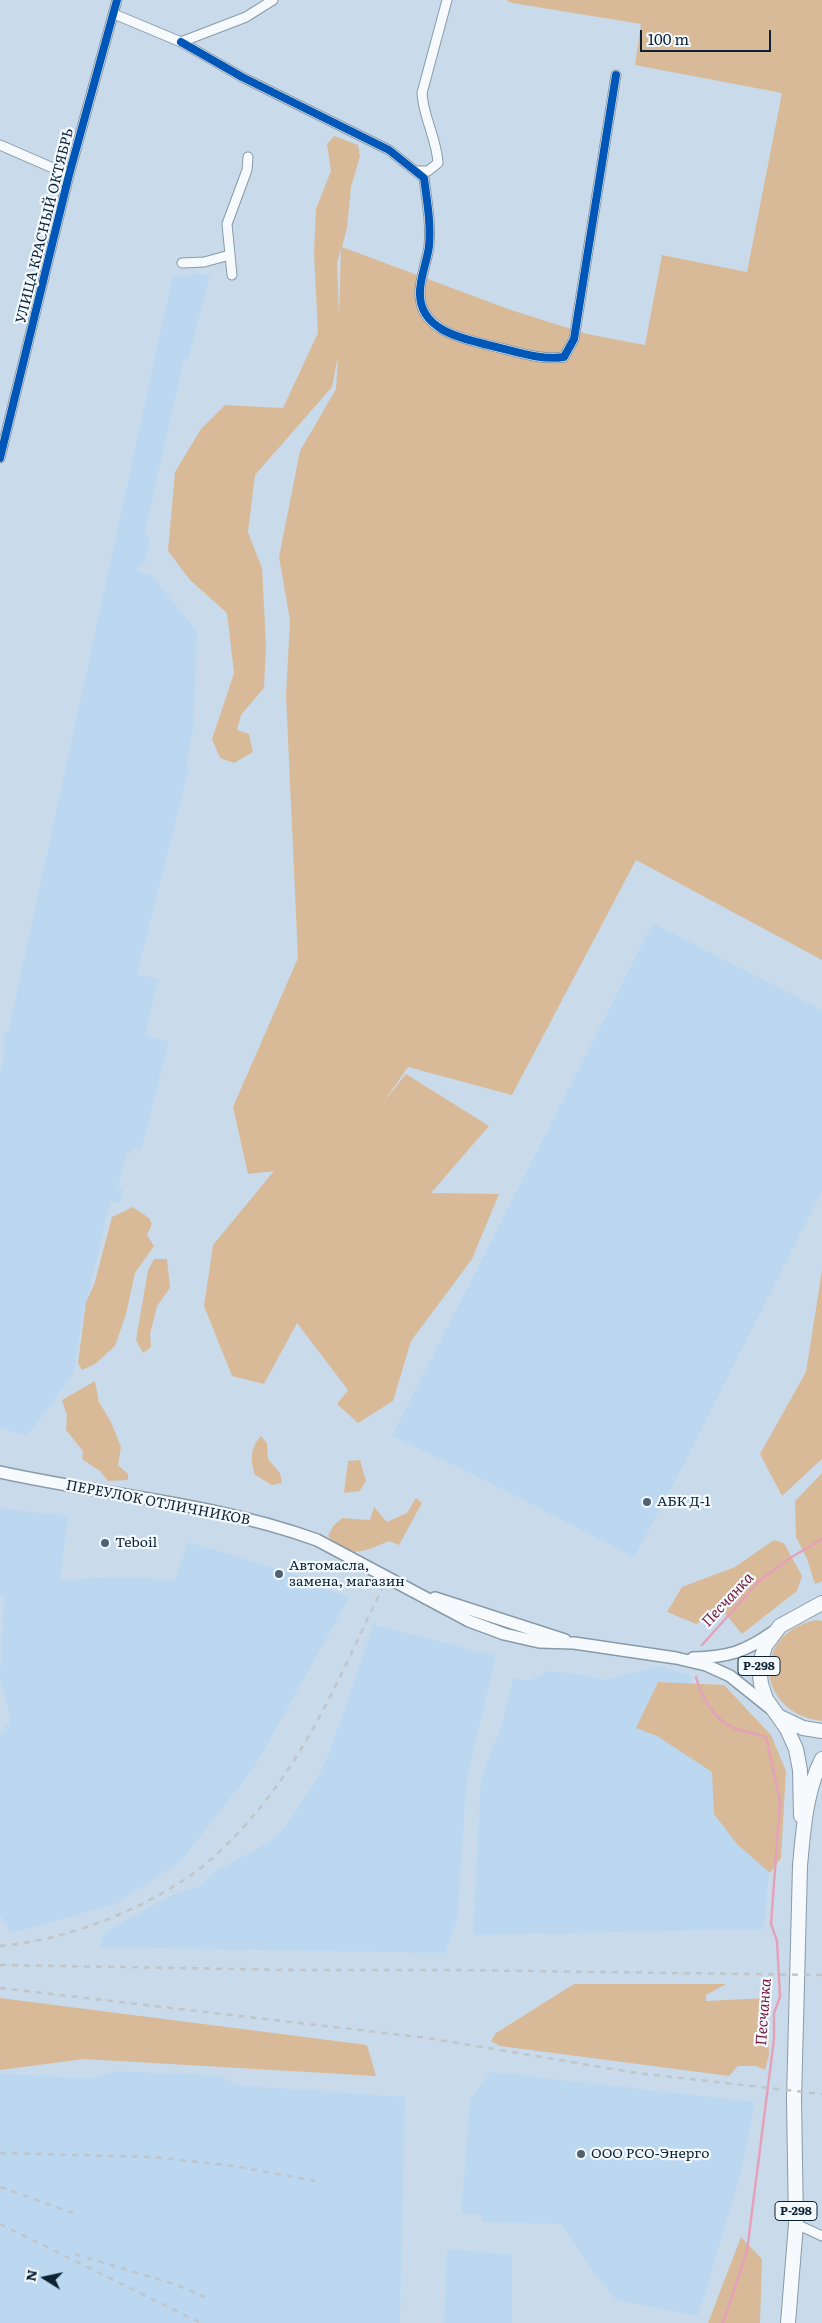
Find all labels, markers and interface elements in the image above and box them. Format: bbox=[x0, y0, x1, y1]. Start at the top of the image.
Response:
scale bar bbox=[642, 20, 773, 52]
text: 100 m bbox=[648, 27, 689, 50]
street label: УЛИЦА КРАСНЫЙ ОКТЯБРЬ bbox=[13, 127, 77, 325]
street label: ПЕРЕУЛОК ОТЛИЧНИКОВ bbox=[64, 1477, 252, 1529]
place label: АБК Д-1 bbox=[657, 1494, 710, 1510]
marker: АБК Д-1 bbox=[641, 1496, 653, 1508]
place label: Teboil bbox=[115, 1535, 157, 1551]
marker: Teboil bbox=[99, 1537, 111, 1549]
place label: Автомасла, замена, магазин bbox=[289, 1558, 405, 1590]
marker: Автомасла, замена, магазин bbox=[273, 1568, 285, 1580]
water label: Песчанка bbox=[698, 1569, 758, 1631]
road number: Р-298 bbox=[738, 1656, 780, 1675]
water label: Песчанка bbox=[753, 1978, 775, 2046]
place label: ООО РСО-Энерго bbox=[591, 2146, 709, 2162]
marker: ООО РСО-Энерго bbox=[575, 2148, 587, 2160]
road number: Р-298 bbox=[775, 2202, 817, 2220]
north arrow bbox=[20, 2253, 70, 2303]
text: N bbox=[19, 2268, 41, 2283]

